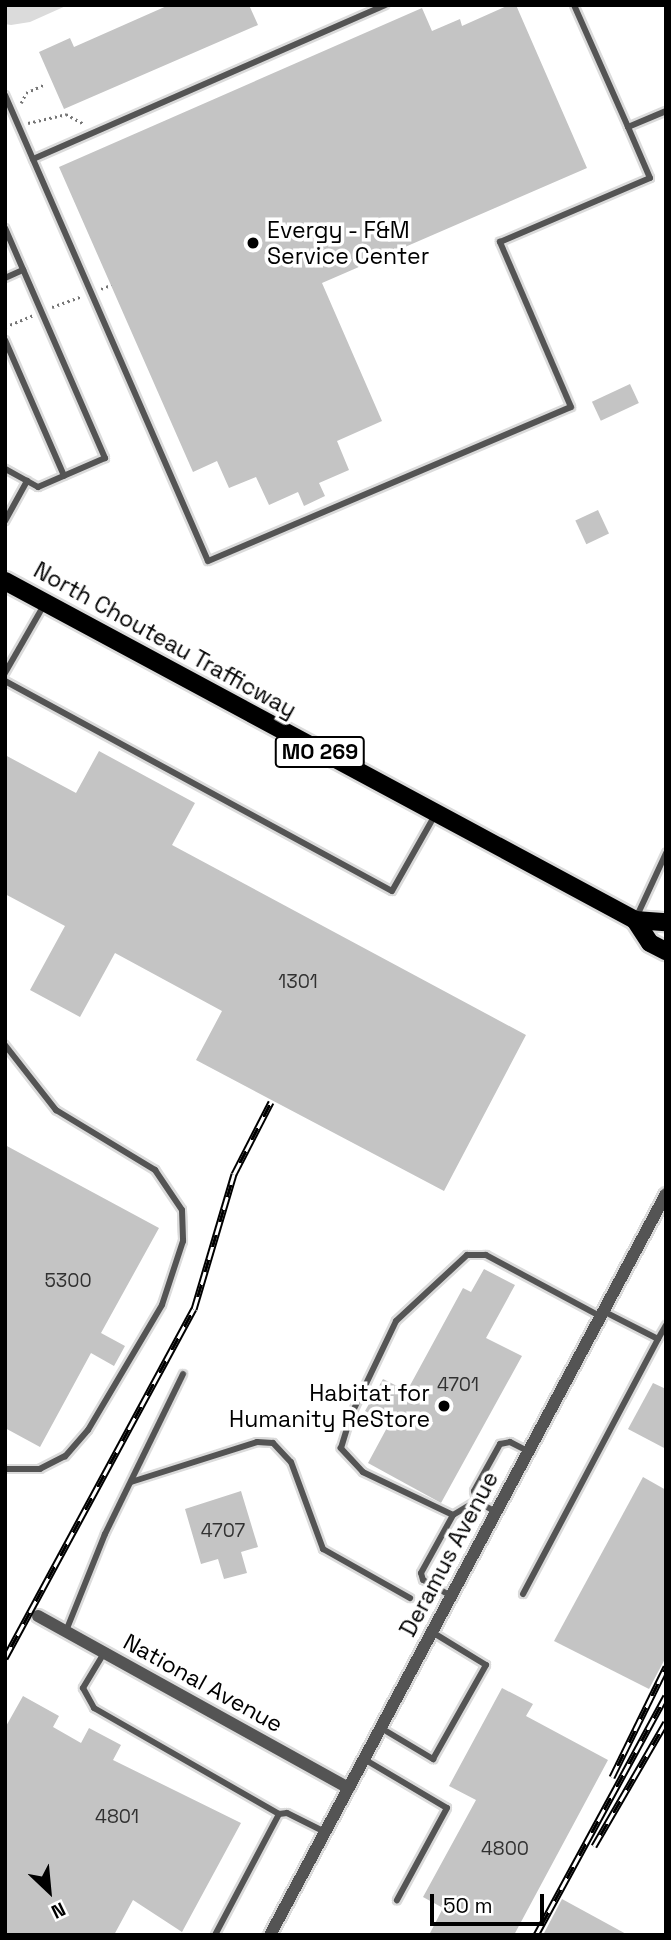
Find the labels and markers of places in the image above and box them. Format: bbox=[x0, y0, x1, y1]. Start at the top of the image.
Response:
place label: Evergy - F&M Service Center bbox=[267, 216, 429, 270]
marker: Evergy - F&M Service Center bbox=[245, 235, 261, 251]
place label: Habitat for Humanity ReStore bbox=[229, 1379, 430, 1433]
marker: Habitat for Humanity ReStore bbox=[436, 1398, 452, 1414]

